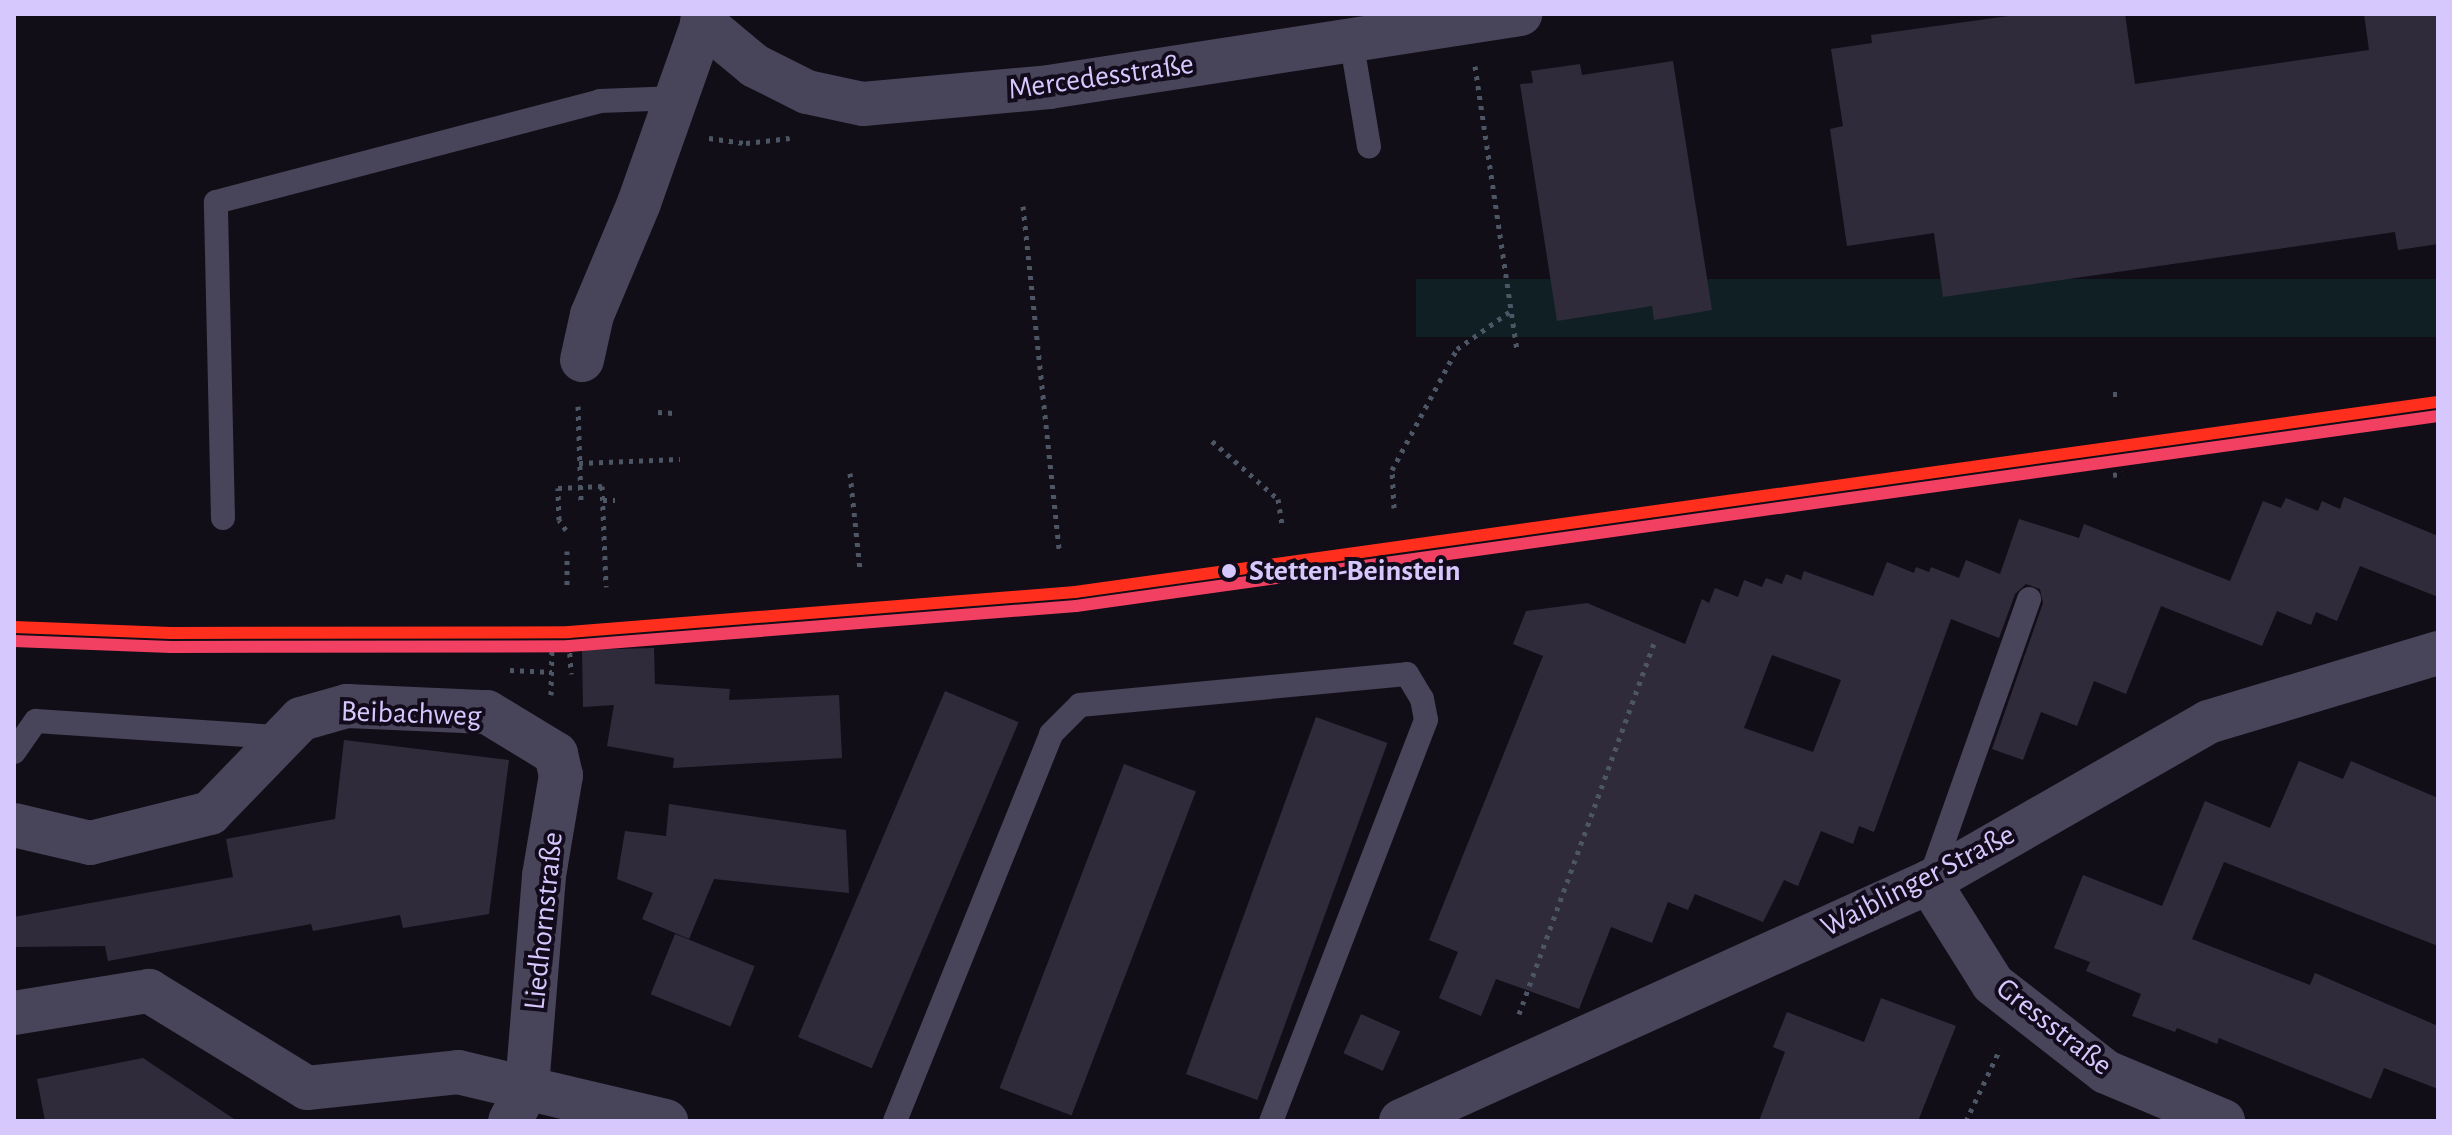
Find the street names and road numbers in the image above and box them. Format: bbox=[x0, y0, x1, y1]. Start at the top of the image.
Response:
street label: Mercedesstraße bbox=[1006, 46, 1196, 108]
street label: Beibachweg bbox=[340, 694, 482, 734]
street label: Waiblinger Straße bbox=[1815, 817, 2021, 945]
street label: Liedhornstraße bbox=[517, 830, 571, 1012]
street label: Gressstraße bbox=[1989, 971, 2119, 1083]

